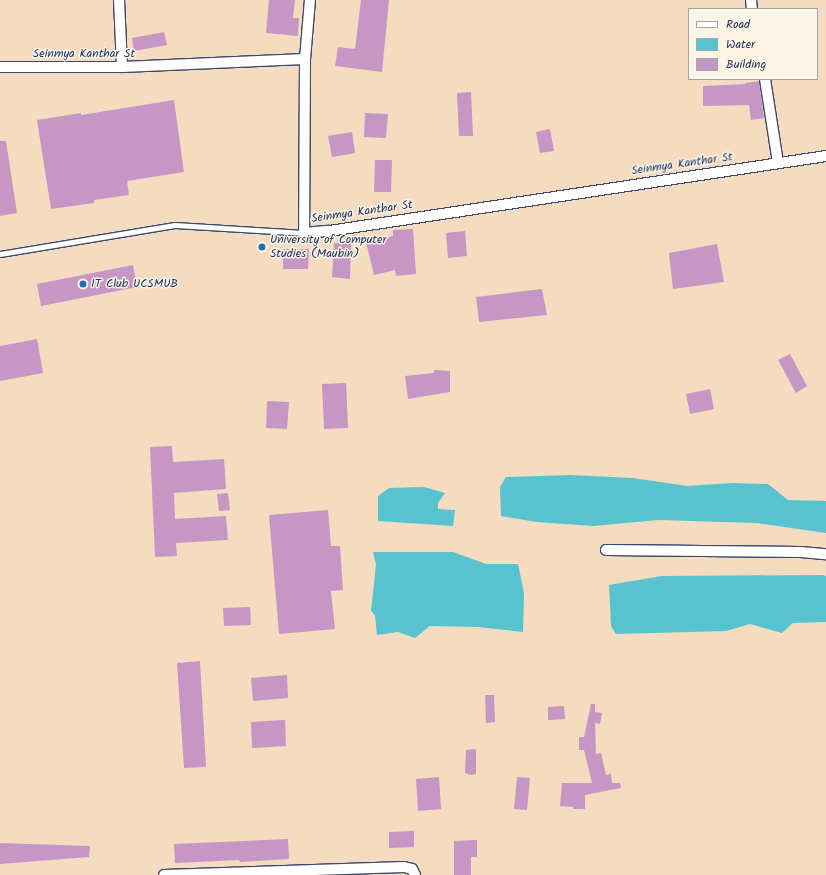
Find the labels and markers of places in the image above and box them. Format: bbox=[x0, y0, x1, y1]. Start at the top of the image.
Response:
place label: University of Computer Studies (Maubin) bbox=[270, 233, 386, 261]
marker: University of Computer Studies (Maubin) bbox=[257, 242, 267, 252]
place label: IT Club UCSMUB bbox=[91, 277, 178, 291]
marker: IT Club UCSMUB bbox=[78, 279, 88, 289]

